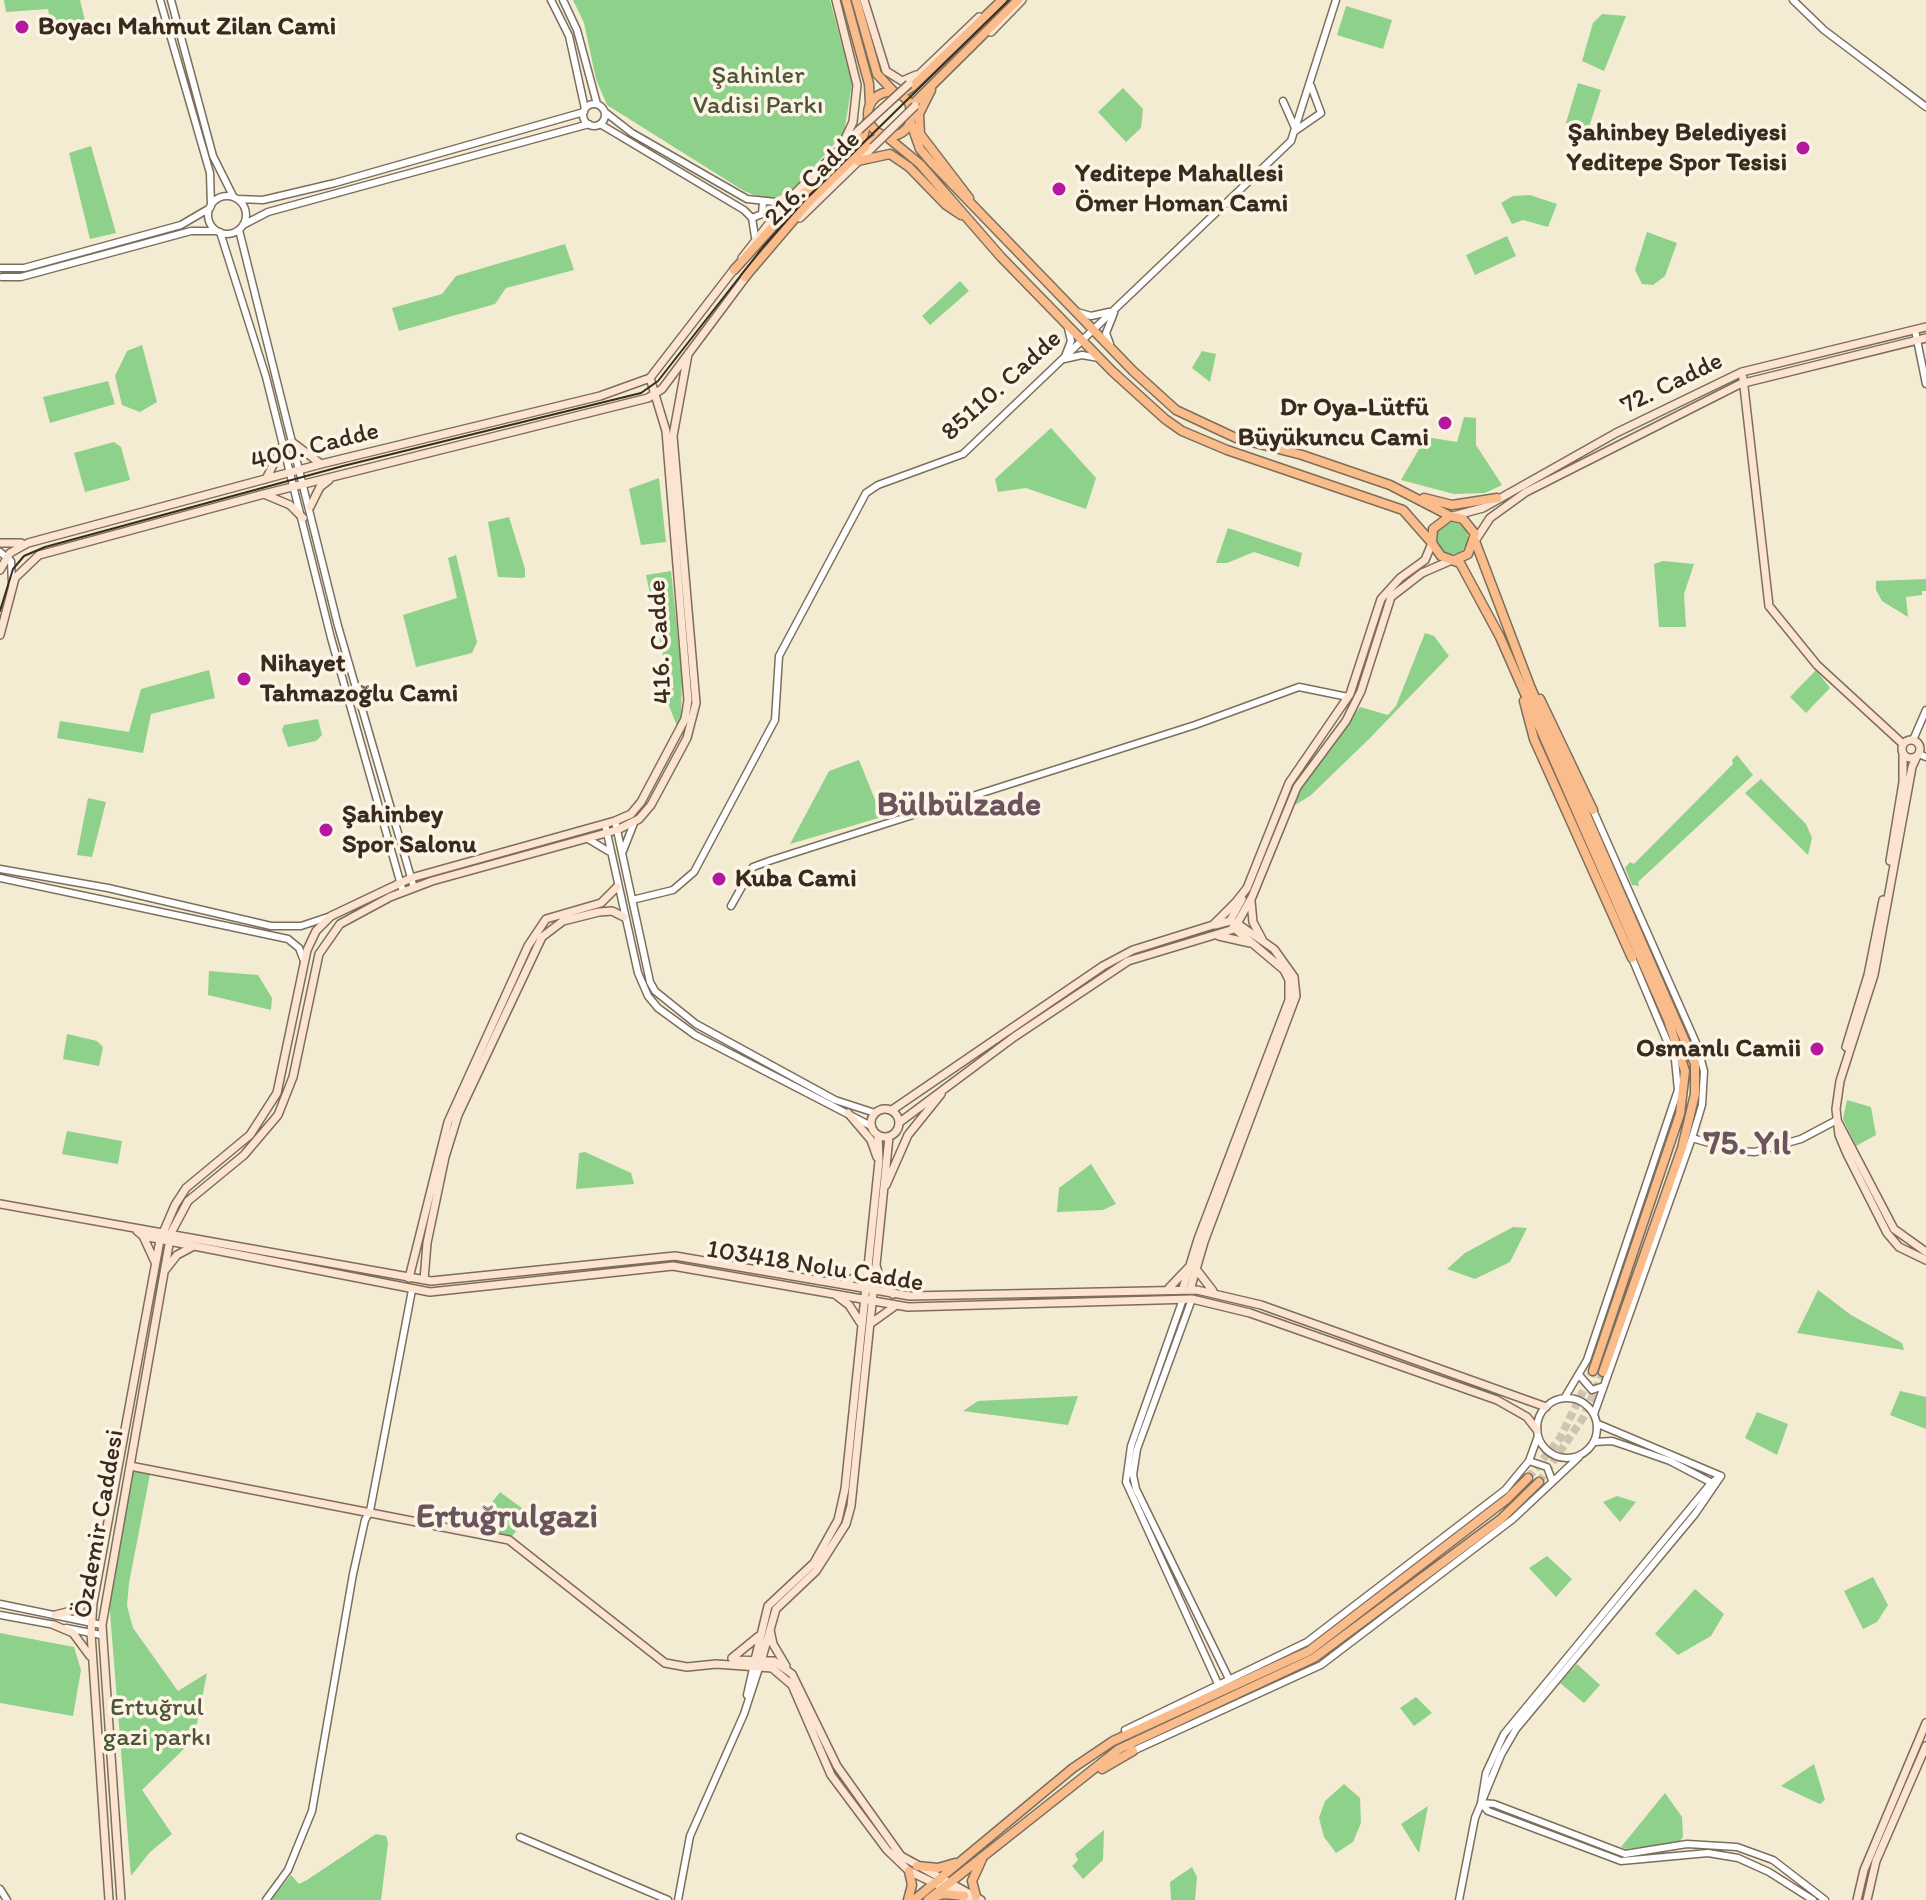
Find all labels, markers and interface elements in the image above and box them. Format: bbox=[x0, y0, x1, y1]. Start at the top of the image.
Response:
place label: Boyacı Mahmut Zilan Cami bbox=[38, 11, 336, 43]
marker: Boyacı Mahmut Zilan Cami bbox=[13, 18, 31, 36]
park label: Şahinler Vadisi Parkı bbox=[693, 60, 823, 122]
place label: Şahinbey Belediyesi Yeditepe Spor Tesisi bbox=[1566, 117, 1787, 178]
street label: 216. Cadde bbox=[759, 125, 867, 233]
marker: Şahinbey Belediyesi Yeditepe Spor Tesisi bbox=[1794, 139, 1812, 157]
place label: Yeditepe Mahallesi Ömer Homan Cami bbox=[1075, 158, 1288, 220]
marker: Yeditepe Mahallesi Ömer Homan Cami bbox=[1050, 180, 1068, 198]
street label: 85110. Cadde bbox=[935, 324, 1069, 448]
street label: 72. Cadde bbox=[1616, 346, 1728, 422]
place label: Dr Oya-Lütfü Büyükuncu Cami bbox=[1238, 392, 1429, 454]
marker: Dr Oya-Lütfü Büyükuncu Cami bbox=[1436, 414, 1454, 432]
street label: 400. Cadde bbox=[248, 416, 382, 478]
street label: 416. Cadde bbox=[642, 579, 680, 705]
place label: Nihayet Tahmazoğlu Cami bbox=[260, 648, 458, 710]
marker: Nihayet Tahmazoğlu Cami bbox=[235, 670, 253, 688]
district label: Bülbülzade bbox=[877, 786, 1041, 826]
place label: Şahinbey Spor Salonu bbox=[342, 799, 476, 860]
marker: Şahinbey Spor Salonu bbox=[317, 821, 335, 839]
place label: Kuba Cami bbox=[735, 863, 857, 895]
marker: Kuba Cami bbox=[710, 870, 728, 888]
place label: Osmanlı Camii bbox=[1636, 1033, 1801, 1065]
marker: Osmanlı Camii bbox=[1808, 1040, 1826, 1058]
district label: 75. Yıl bbox=[1703, 1125, 1791, 1165]
street label: 103418 Nolu Cadde bbox=[704, 1234, 926, 1300]
street label: Özdemir Caddesi bbox=[68, 1427, 132, 1621]
district label: Ertuğrulgazi bbox=[416, 1498, 598, 1538]
park label: Ertuğrul gazi parkı bbox=[103, 1692, 211, 1754]

